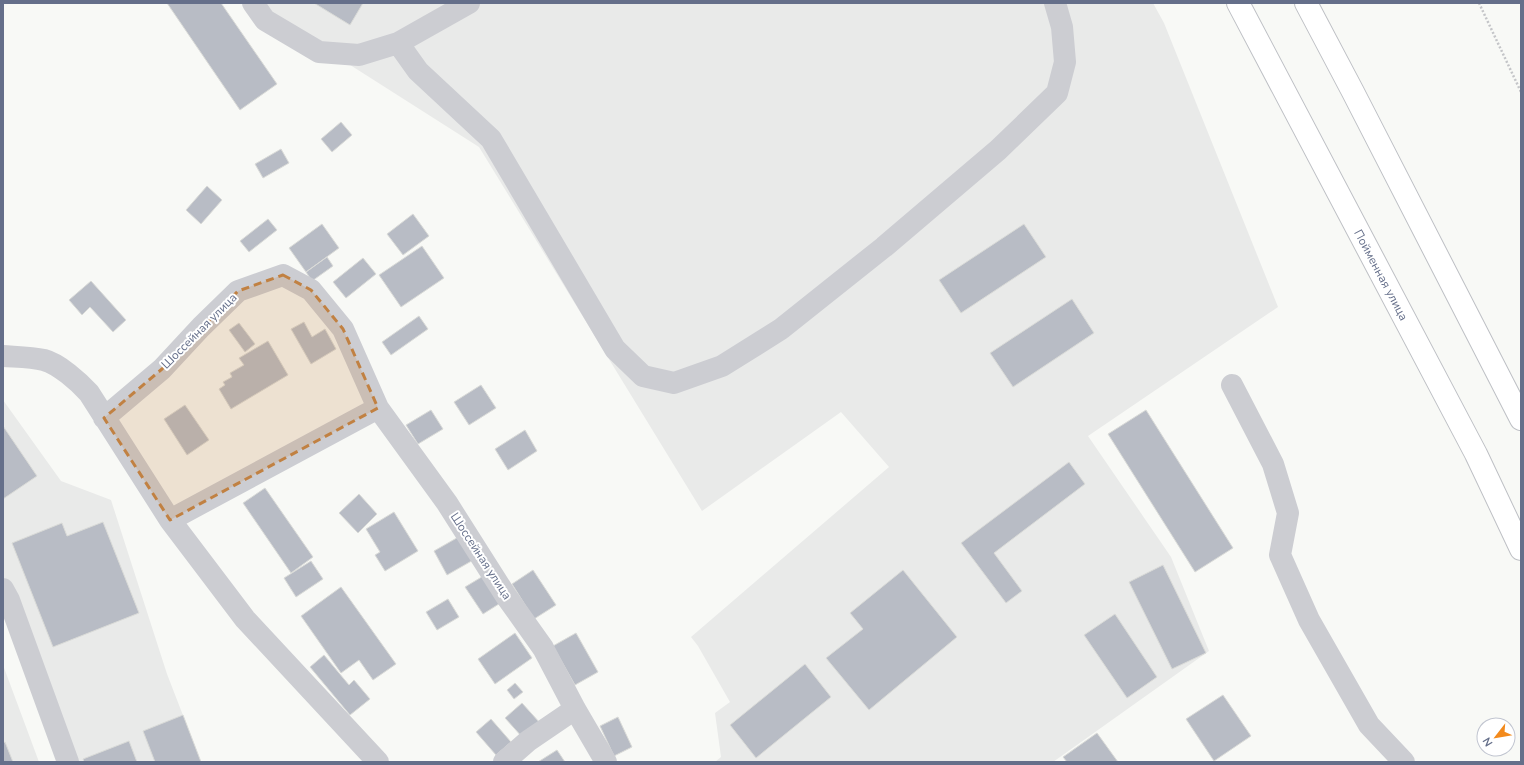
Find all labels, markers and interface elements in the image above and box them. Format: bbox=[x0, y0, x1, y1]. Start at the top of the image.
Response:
street label: Пойменная улица bbox=[1350, 227, 1412, 323]
street label: Шоссейная улица bbox=[158, 290, 240, 372]
street label: Шоссейная улица bbox=[447, 509, 515, 603]
north arrow bbox=[1476, 717, 1516, 757]
text: N bbox=[1479, 735, 1496, 749]

